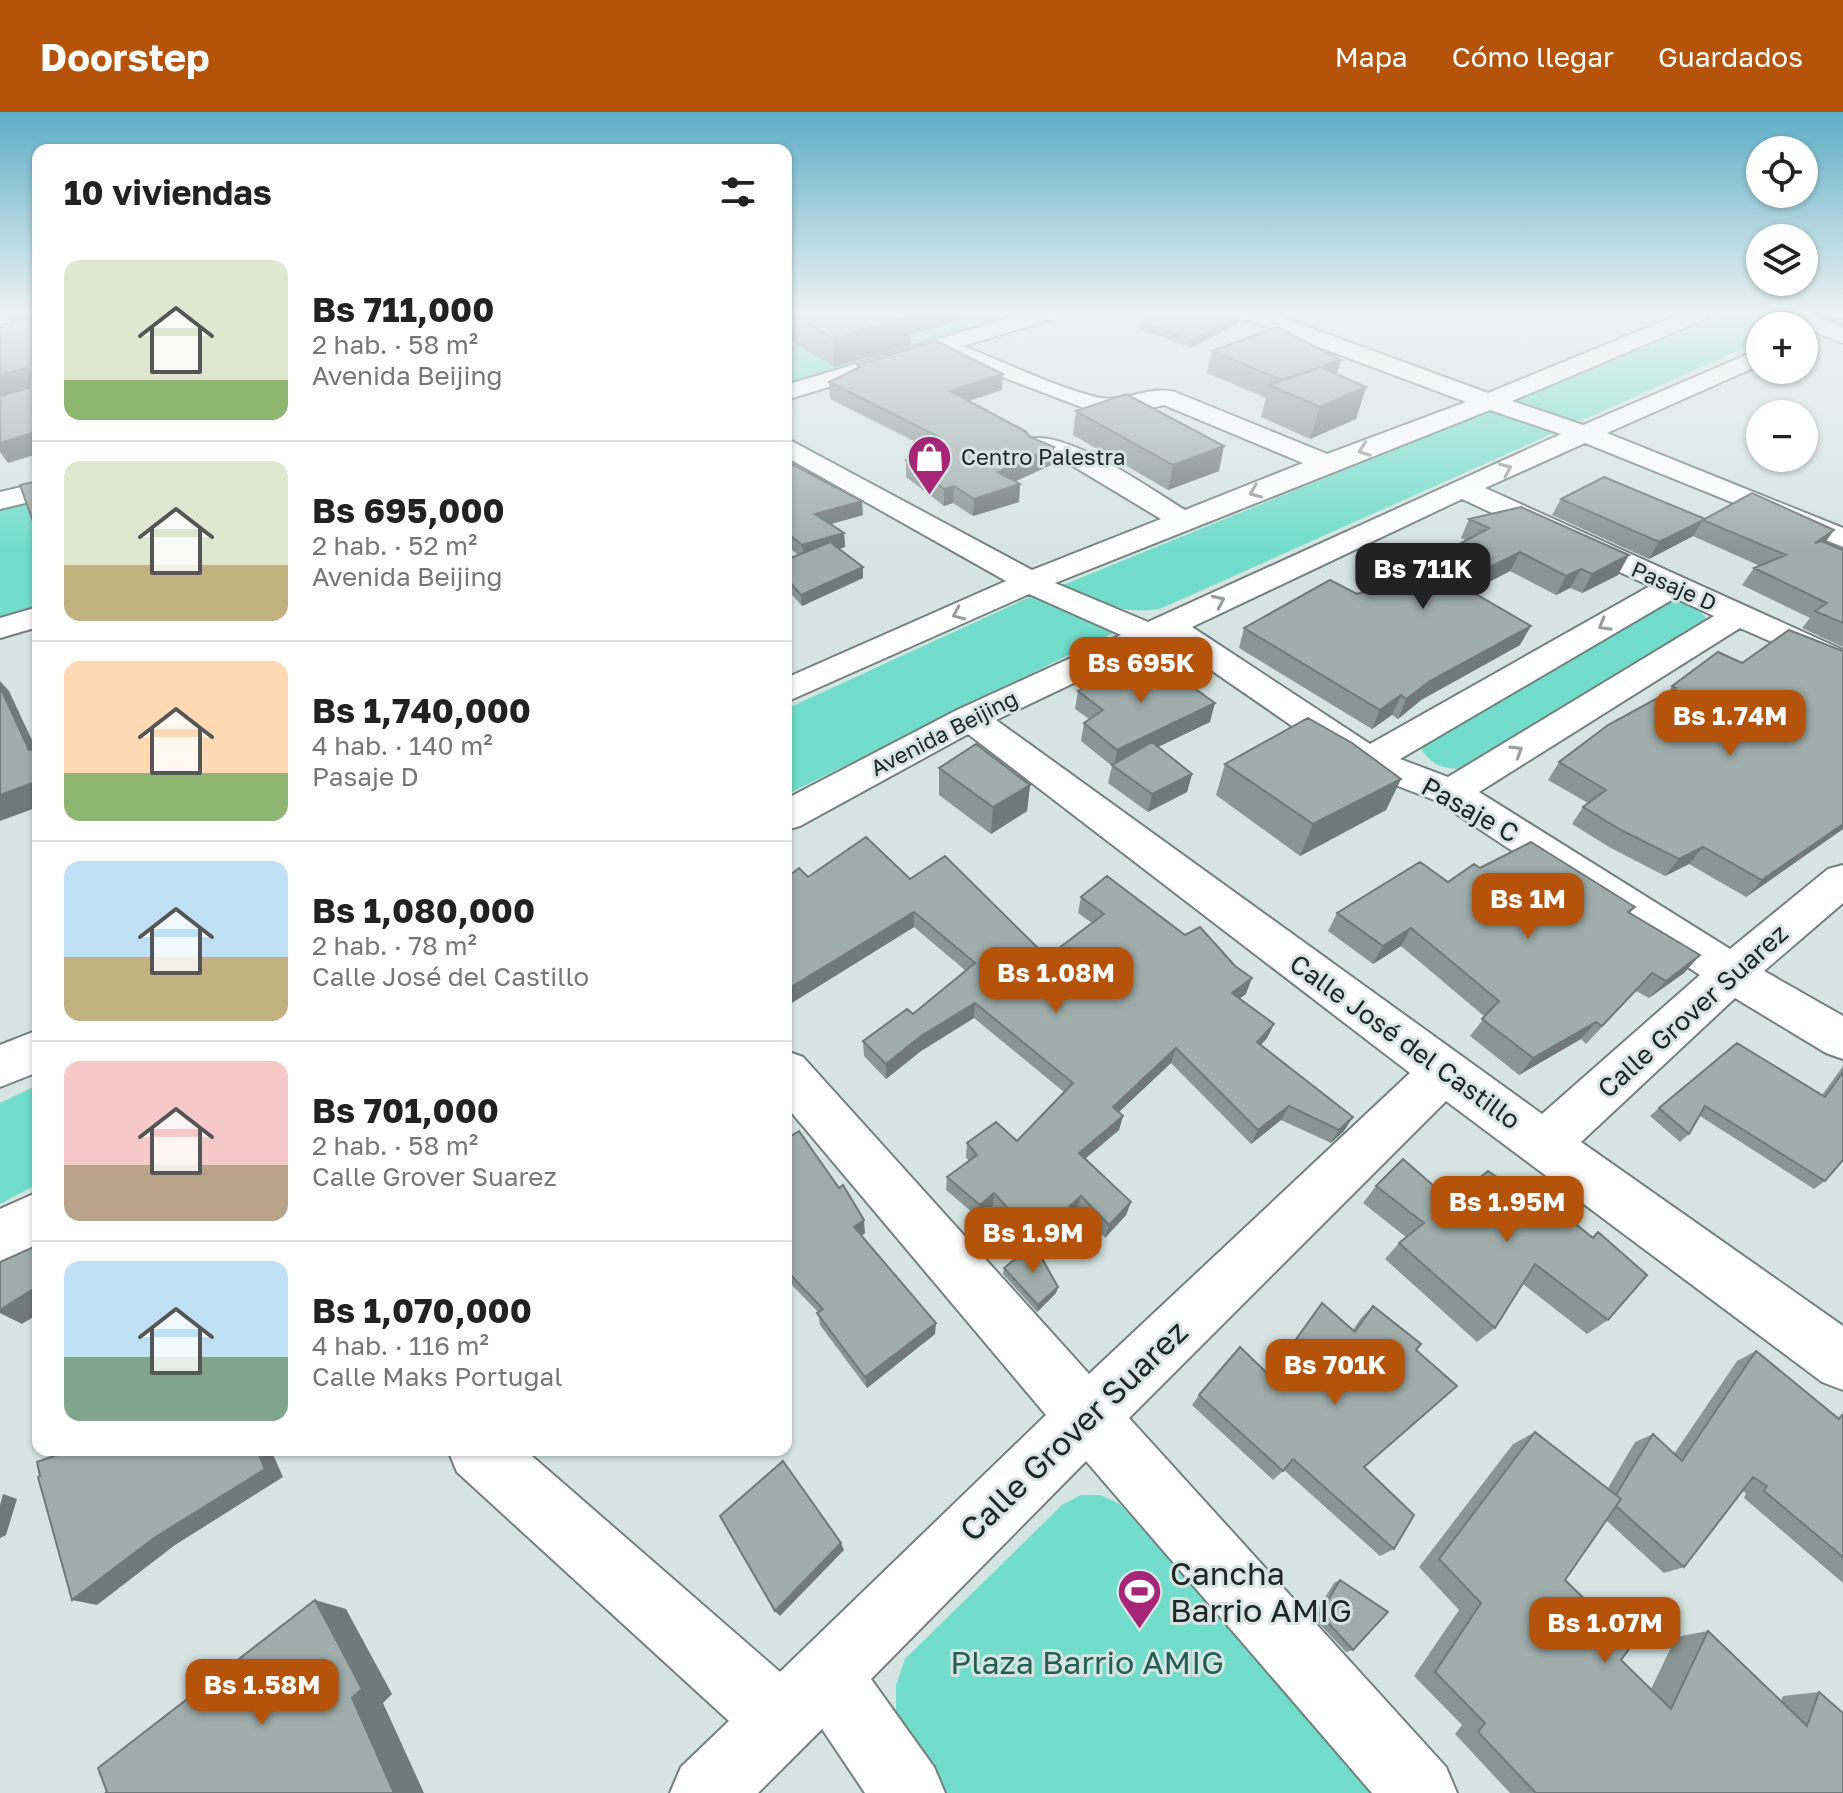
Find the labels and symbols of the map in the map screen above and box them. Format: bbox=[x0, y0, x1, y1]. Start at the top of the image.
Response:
shop icon: Centro Palestra bbox=[906, 433, 954, 496]
one-way arrow bbox=[1358, 440, 1372, 456]
place label: Centro Palestra bbox=[961, 443, 1125, 470]
one-way arrow bbox=[1498, 463, 1512, 479]
one-way arrow bbox=[1249, 482, 1263, 499]
pin: Bs 711K bbox=[1349, 543, 1497, 611]
street label: Pasaje D bbox=[1627, 555, 1721, 616]
one-way arrow bbox=[1211, 595, 1225, 611]
one-way arrow bbox=[952, 604, 967, 620]
one-way arrow bbox=[1598, 615, 1613, 631]
pin: Bs 695K bbox=[1067, 637, 1215, 705]
street label: Avenida Beijing bbox=[866, 684, 1022, 781]
pin: Bs 1.74M bbox=[1647, 690, 1813, 758]
one-way arrow bbox=[1508, 746, 1523, 761]
street label: Pasaje C bbox=[1416, 770, 1524, 849]
pin: Bs 1M bbox=[1472, 873, 1584, 941]
street label: Calle Grover Suarez bbox=[1591, 917, 1794, 1104]
pin: Bs 1.08M bbox=[973, 947, 1139, 1015]
street label: Calle José del Castillo bbox=[1284, 948, 1526, 1136]
pin: Bs 1.95M bbox=[1424, 1176, 1590, 1244]
pin: Bs 1.9M bbox=[959, 1207, 1107, 1275]
street label: Calle Grover Suarez bbox=[952, 1312, 1195, 1549]
pin: Bs 701K bbox=[1261, 1339, 1409, 1407]
place label: Cancha Barrio AMIG bbox=[1170, 1554, 1352, 1629]
sports icon: Cancha Barrio AMIG bbox=[1115, 1568, 1163, 1631]
pin: Bs 1.07M bbox=[1522, 1597, 1688, 1665]
park label: Plaza Barrio AMIG bbox=[950, 1643, 1224, 1681]
pin: Bs 1.58M bbox=[179, 1659, 345, 1727]

